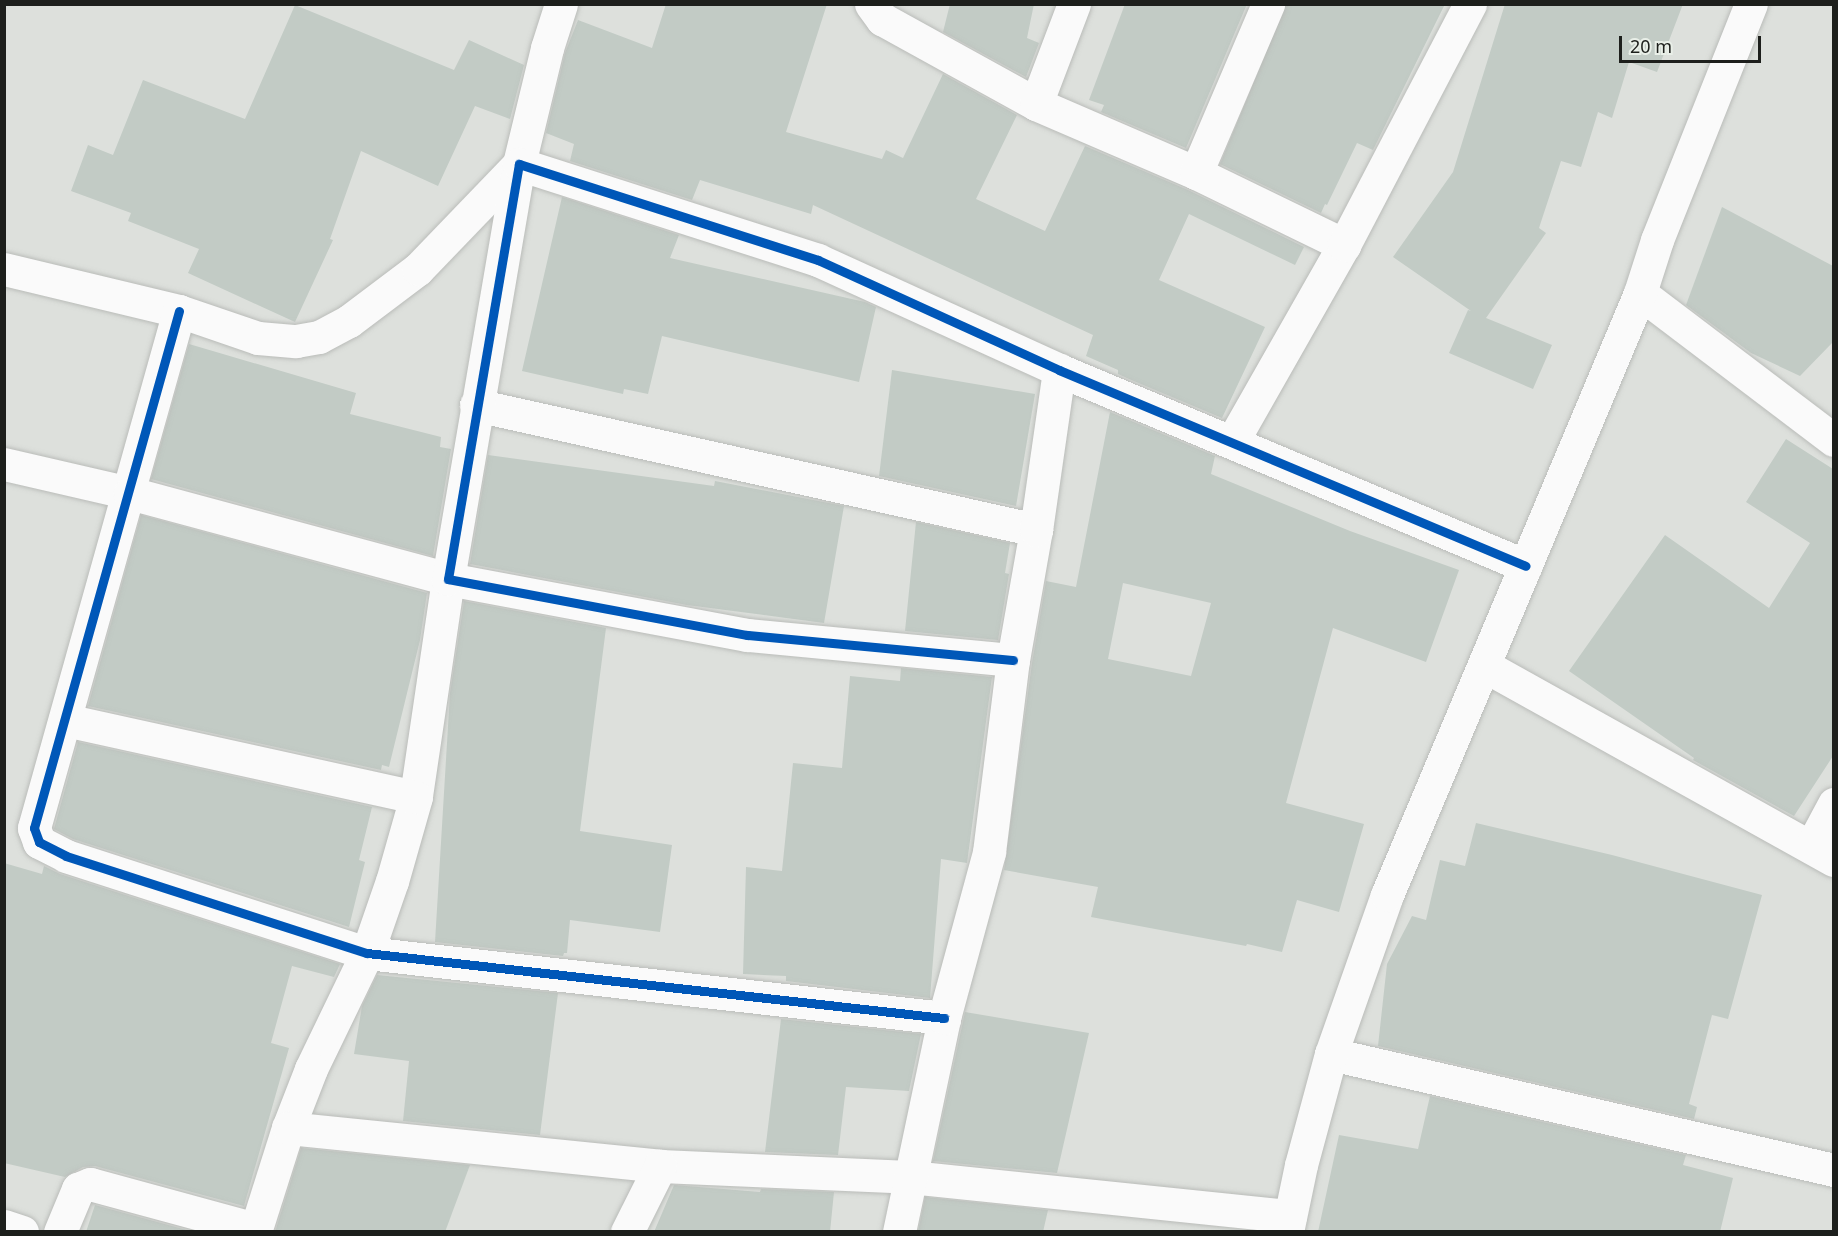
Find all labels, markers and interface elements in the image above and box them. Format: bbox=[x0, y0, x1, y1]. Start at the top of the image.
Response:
scale bar bbox=[1622, 24, 1764, 62]
text: 20 m bbox=[1630, 34, 1672, 58]

